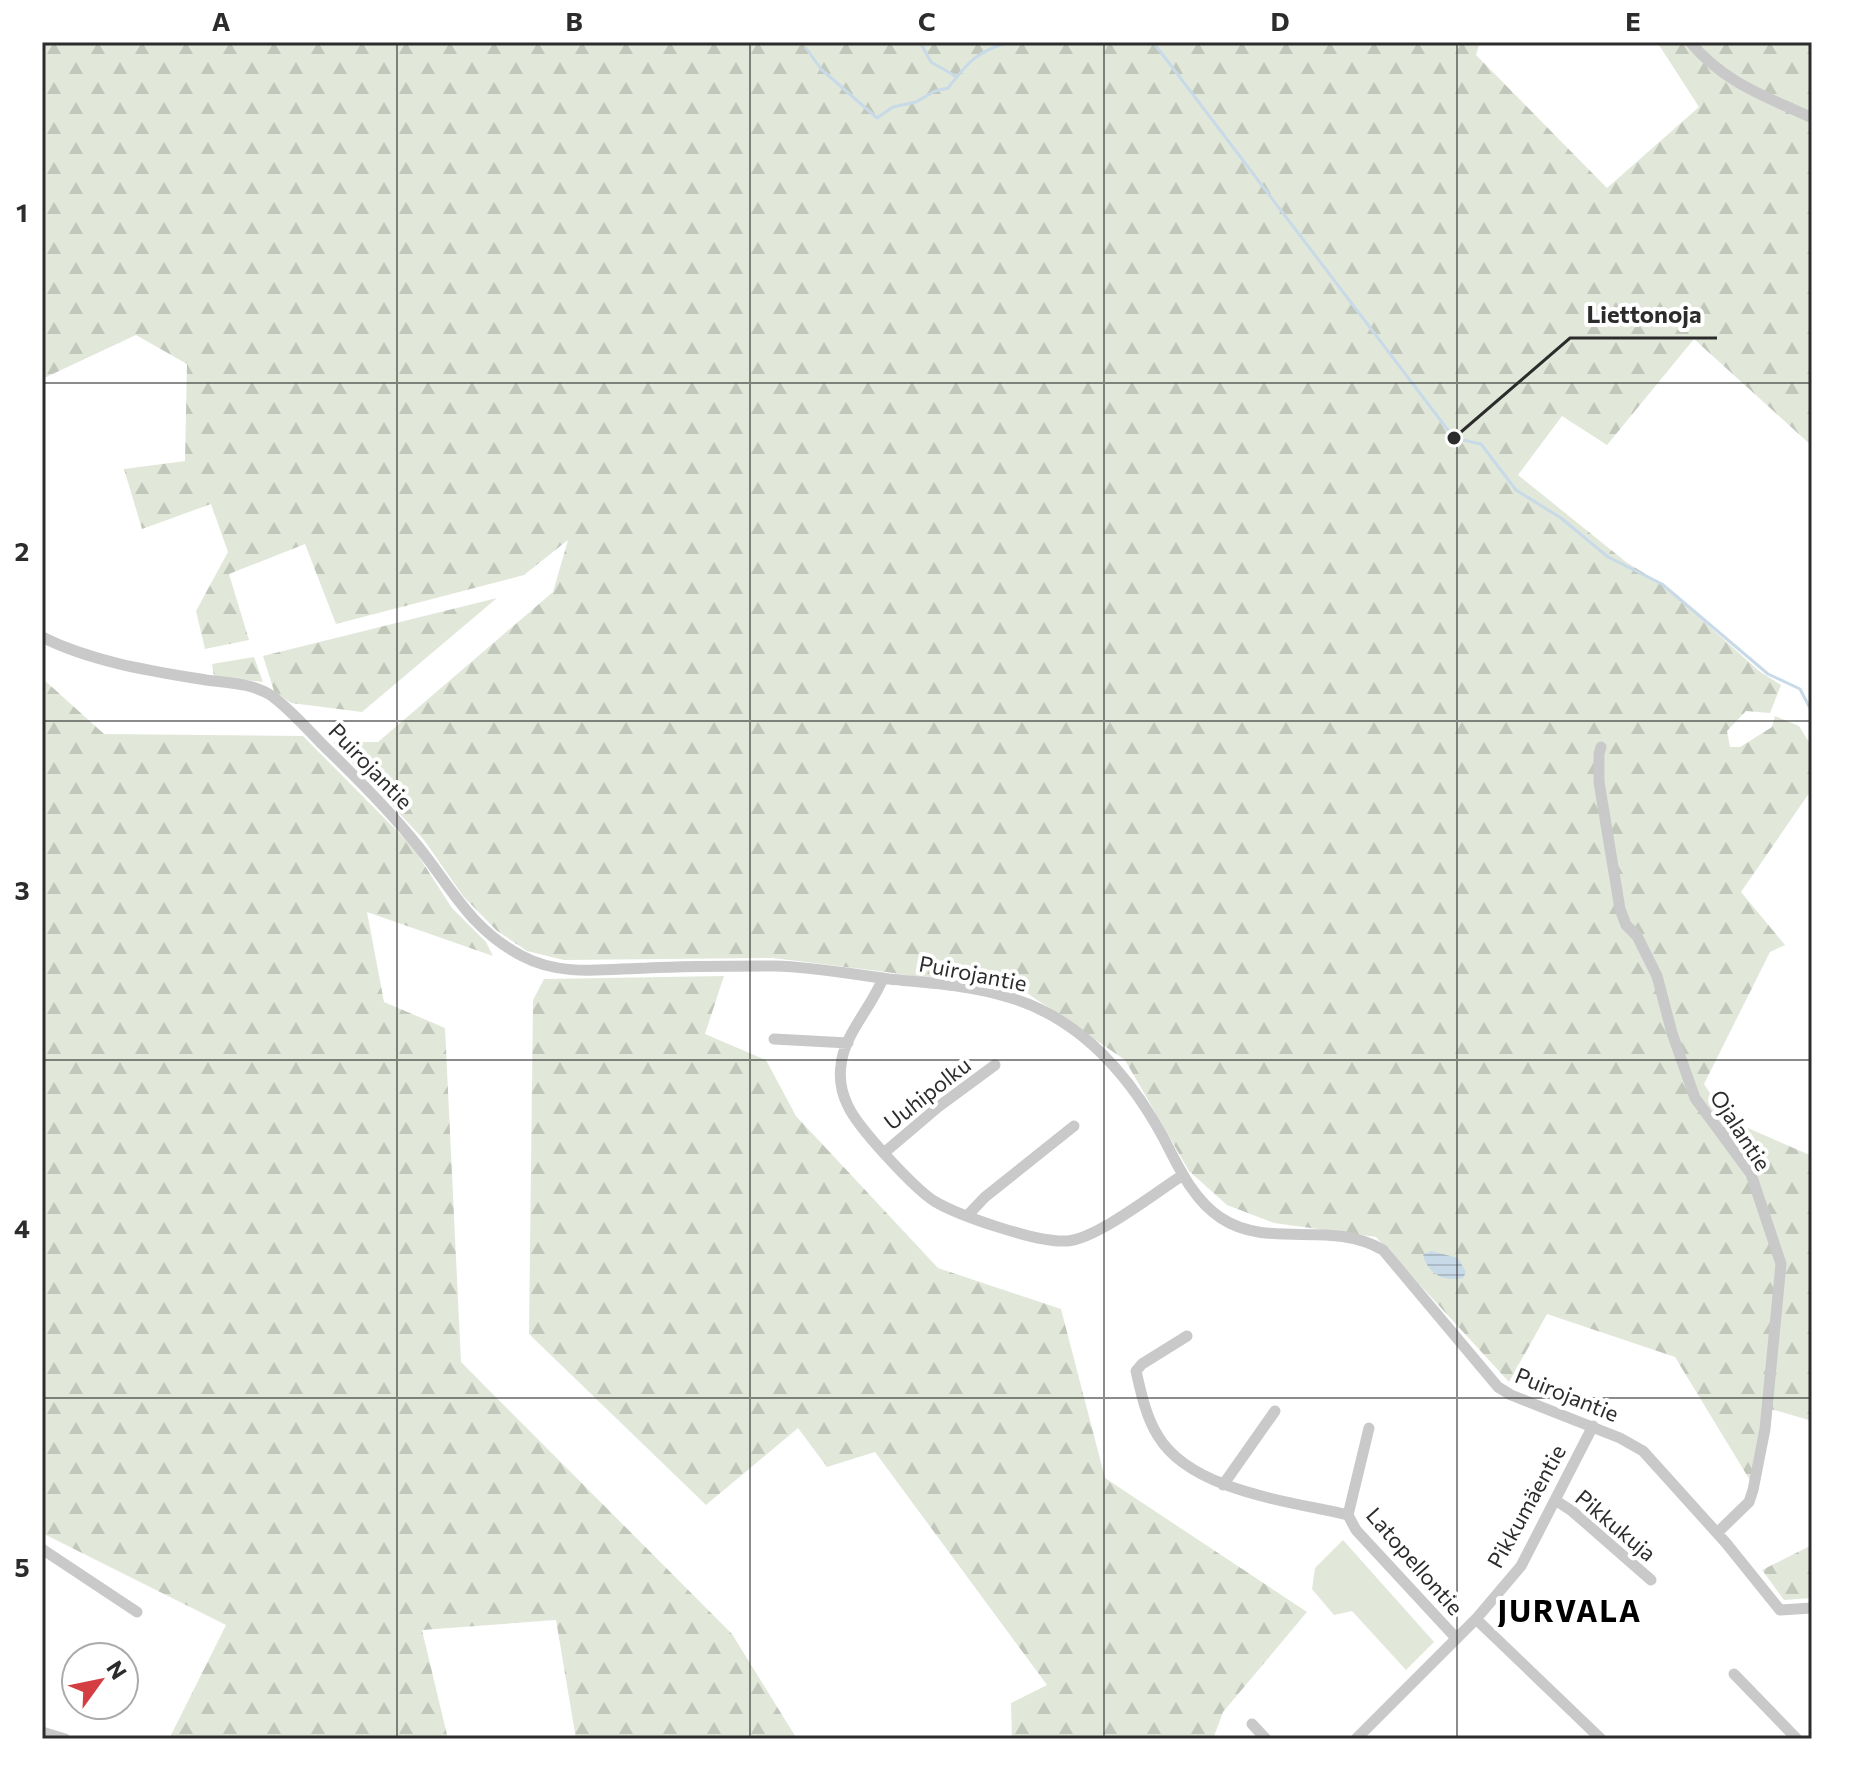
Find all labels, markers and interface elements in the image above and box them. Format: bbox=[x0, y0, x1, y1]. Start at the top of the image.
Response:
text: A bbox=[212, 5, 231, 36]
text: B bbox=[565, 5, 583, 36]
text: C bbox=[918, 5, 936, 36]
text: D bbox=[1270, 5, 1290, 36]
text: E bbox=[1625, 5, 1641, 36]
text: 1 bbox=[16, 196, 28, 227]
callout: Liettonoja bbox=[1570, 290, 1717, 338]
text: Liettonoja bbox=[1586, 299, 1702, 328]
text: 2 bbox=[15, 535, 29, 566]
street label: Puirojantie bbox=[323, 717, 419, 815]
text: 3 bbox=[14, 874, 30, 905]
street label: Puirojantie bbox=[917, 949, 1029, 997]
street label: Uuhipolku bbox=[878, 1051, 976, 1135]
street label: Ojalantie bbox=[1705, 1084, 1777, 1176]
text: 4 bbox=[14, 1212, 30, 1243]
street label: Puirojantie bbox=[1511, 1361, 1623, 1427]
street label: Pikkumäentie bbox=[1481, 1440, 1571, 1572]
street label: Pikkukuja bbox=[1570, 1484, 1662, 1566]
street label: Latopellontie bbox=[1361, 1502, 1469, 1620]
text: 5 bbox=[14, 1551, 30, 1582]
district label: JURVALA bbox=[1498, 1591, 1642, 1628]
north arrow bbox=[60, 1641, 140, 1721]
text: N bbox=[101, 1656, 133, 1684]

